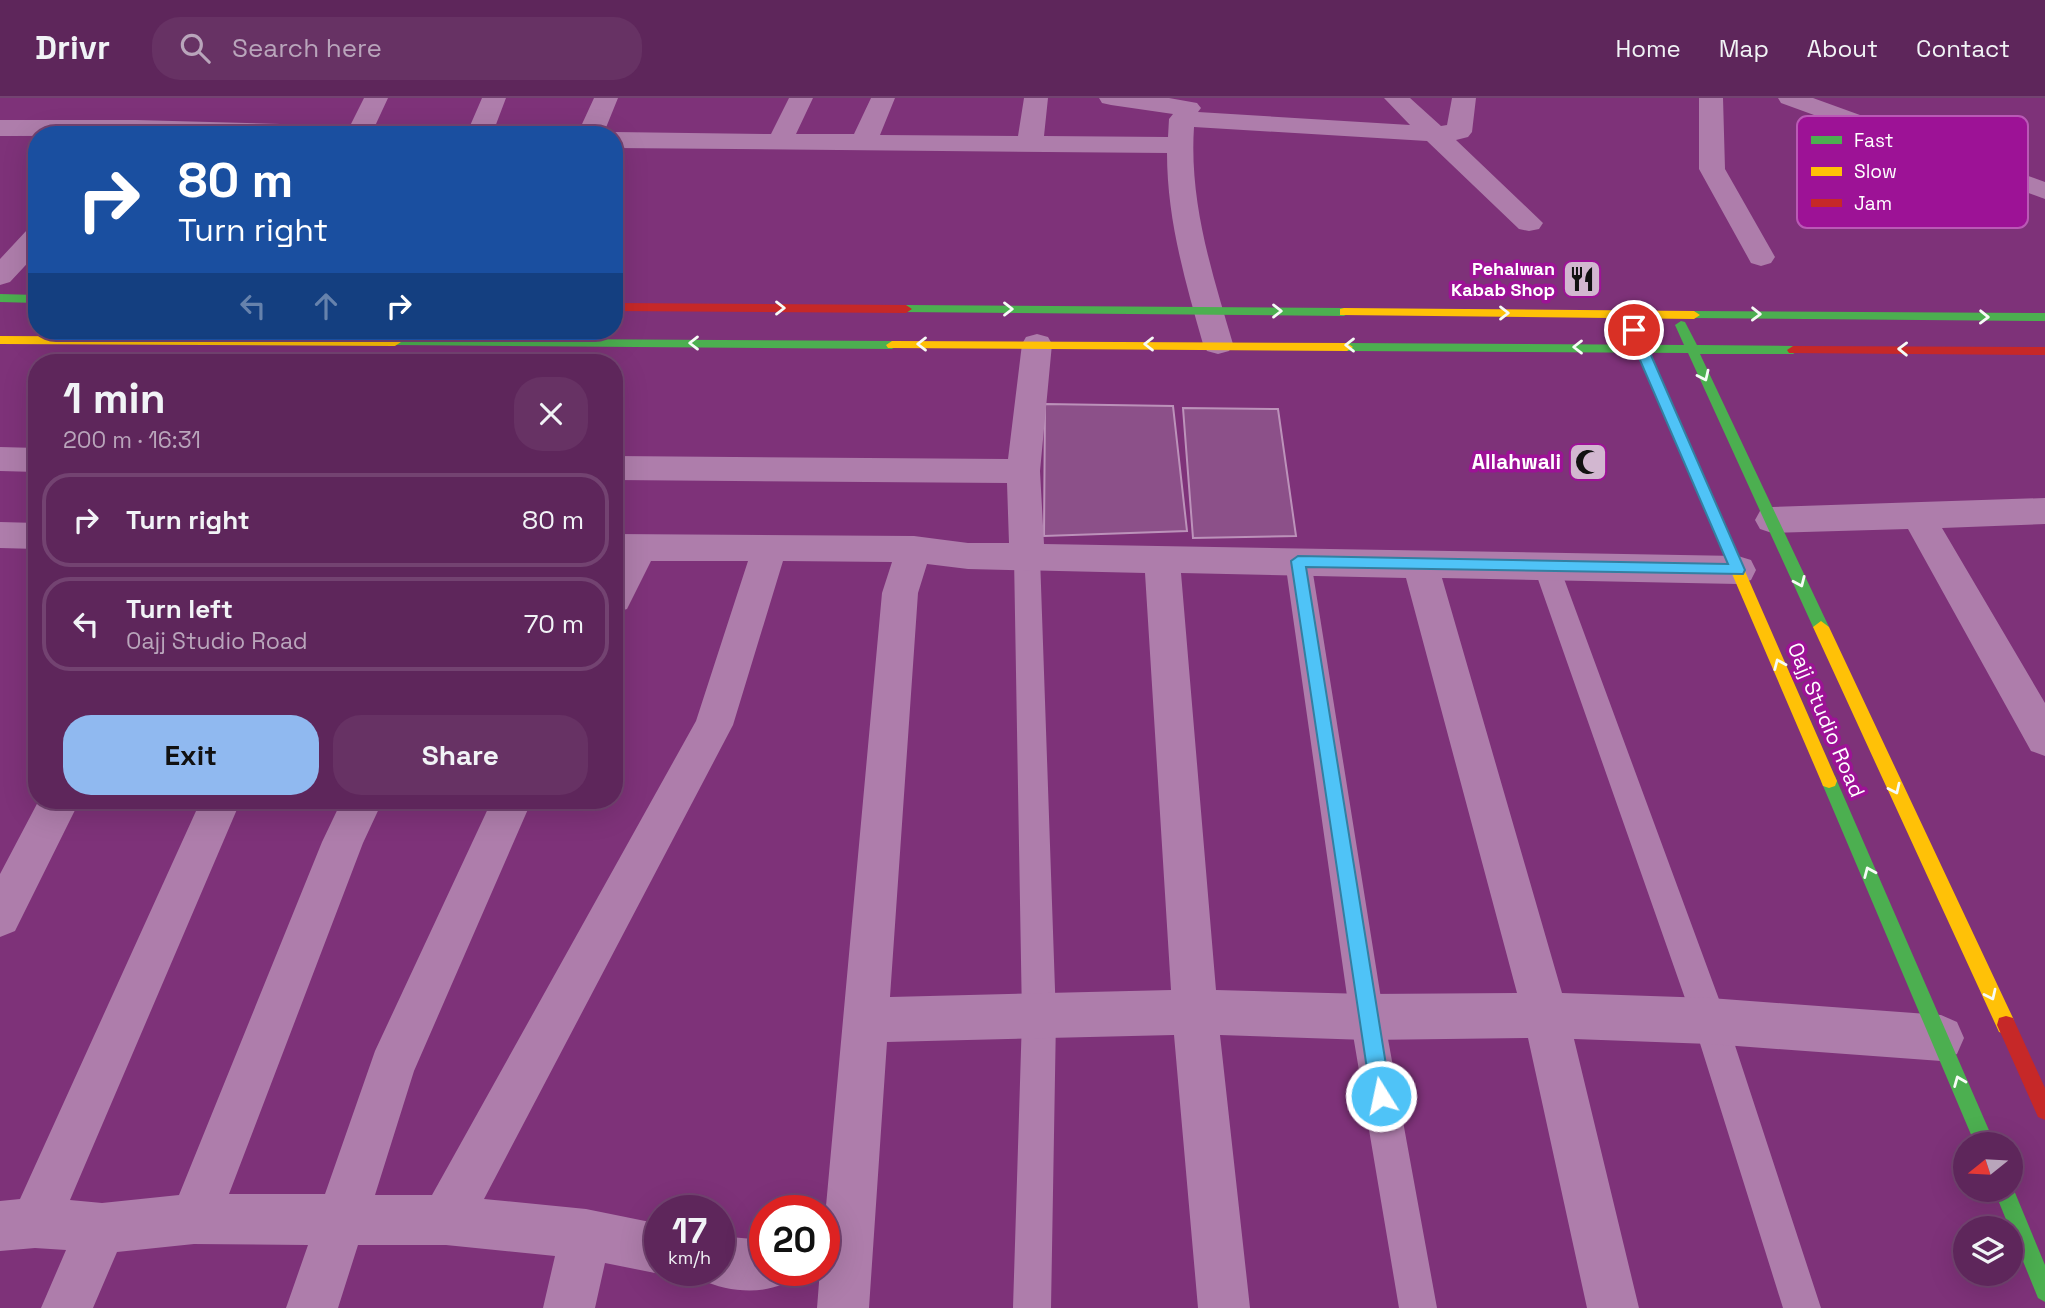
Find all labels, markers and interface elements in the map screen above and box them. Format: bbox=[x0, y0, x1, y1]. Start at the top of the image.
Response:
search box bbox=[152, 17, 642, 80]
text: Drivr bbox=[35, 27, 110, 69]
icon: search bbox=[176, 29, 214, 67]
text: Search here bbox=[232, 31, 382, 65]
text: Home bbox=[1615, 33, 1681, 64]
text: Map bbox=[1719, 33, 1769, 64]
text: About bbox=[1807, 33, 1878, 64]
text: Contact bbox=[1916, 33, 2010, 64]
legend bbox=[1797, 116, 2028, 228]
text: Fast bbox=[1854, 128, 1894, 153]
text: 80 m bbox=[178, 149, 293, 211]
icon: right bbox=[63, 154, 154, 245]
text: Slow bbox=[1854, 159, 1897, 184]
text: Jam bbox=[1854, 191, 1892, 216]
text: Turn right bbox=[178, 210, 328, 250]
place label: Pehalwan Kabab Shop bbox=[1451, 257, 1555, 301]
restaurant icon: Pehalwan Kabab Shop bbox=[1561, 258, 1603, 300]
icon: left bbox=[234, 287, 272, 325]
icon: ahead bbox=[307, 287, 345, 325]
icon: right bbox=[380, 287, 418, 325]
one-way arrow bbox=[776, 300, 786, 316]
pin bbox=[1604, 300, 1664, 360]
one-way arrow bbox=[1003, 301, 1014, 317]
one-way arrow bbox=[1272, 303, 1283, 319]
one-way arrow bbox=[1500, 305, 1510, 321]
one-way arrow bbox=[1751, 307, 1762, 322]
one-way arrow bbox=[1979, 309, 1990, 324]
icon: arrive bbox=[1615, 311, 1653, 349]
one-way arrow bbox=[689, 335, 699, 351]
one-way arrow bbox=[916, 336, 927, 352]
one-way arrow bbox=[1144, 336, 1154, 352]
one-way arrow bbox=[1345, 337, 1355, 353]
one-way arrow bbox=[1572, 339, 1583, 355]
one-way arrow bbox=[1898, 341, 1908, 357]
one-way arrow bbox=[1696, 369, 1710, 381]
text: 1 min bbox=[63, 372, 166, 425]
button: close bbox=[514, 377, 588, 451]
text: 200 m · 16:31 bbox=[63, 425, 201, 455]
mosque icon: Allahwali bbox=[1567, 441, 1609, 483]
place label: Allahwali bbox=[1472, 448, 1561, 475]
icon: right bbox=[67, 501, 105, 539]
text: Turn right bbox=[126, 503, 250, 537]
text: 80 m bbox=[522, 503, 584, 537]
one-way arrow bbox=[1792, 575, 1806, 587]
text: Turn left bbox=[126, 592, 233, 626]
icon: left bbox=[67, 605, 105, 643]
text: 70 m bbox=[524, 607, 584, 641]
text: Oajj Studio Road bbox=[126, 626, 308, 656]
street label: Oajj Studio Road bbox=[1782, 638, 1871, 801]
one-way arrow bbox=[1773, 658, 1787, 671]
button: Exit bbox=[63, 715, 319, 795]
button: Share bbox=[333, 715, 588, 795]
one-way arrow bbox=[1887, 782, 1901, 794]
one-way arrow bbox=[1863, 867, 1877, 880]
one-way arrow bbox=[1983, 988, 1997, 1000]
position arrow bbox=[1344, 1059, 1418, 1133]
one-way arrow bbox=[1953, 1076, 1967, 1089]
north arrow bbox=[1953, 1132, 2023, 1202]
map controls bbox=[1953, 1132, 2023, 1286]
speed limit sign: 20 bbox=[749, 1195, 840, 1286]
text: 17 bbox=[672, 1209, 707, 1253]
button: layers bbox=[1953, 1216, 2023, 1286]
text: km/h bbox=[668, 1246, 711, 1269]

